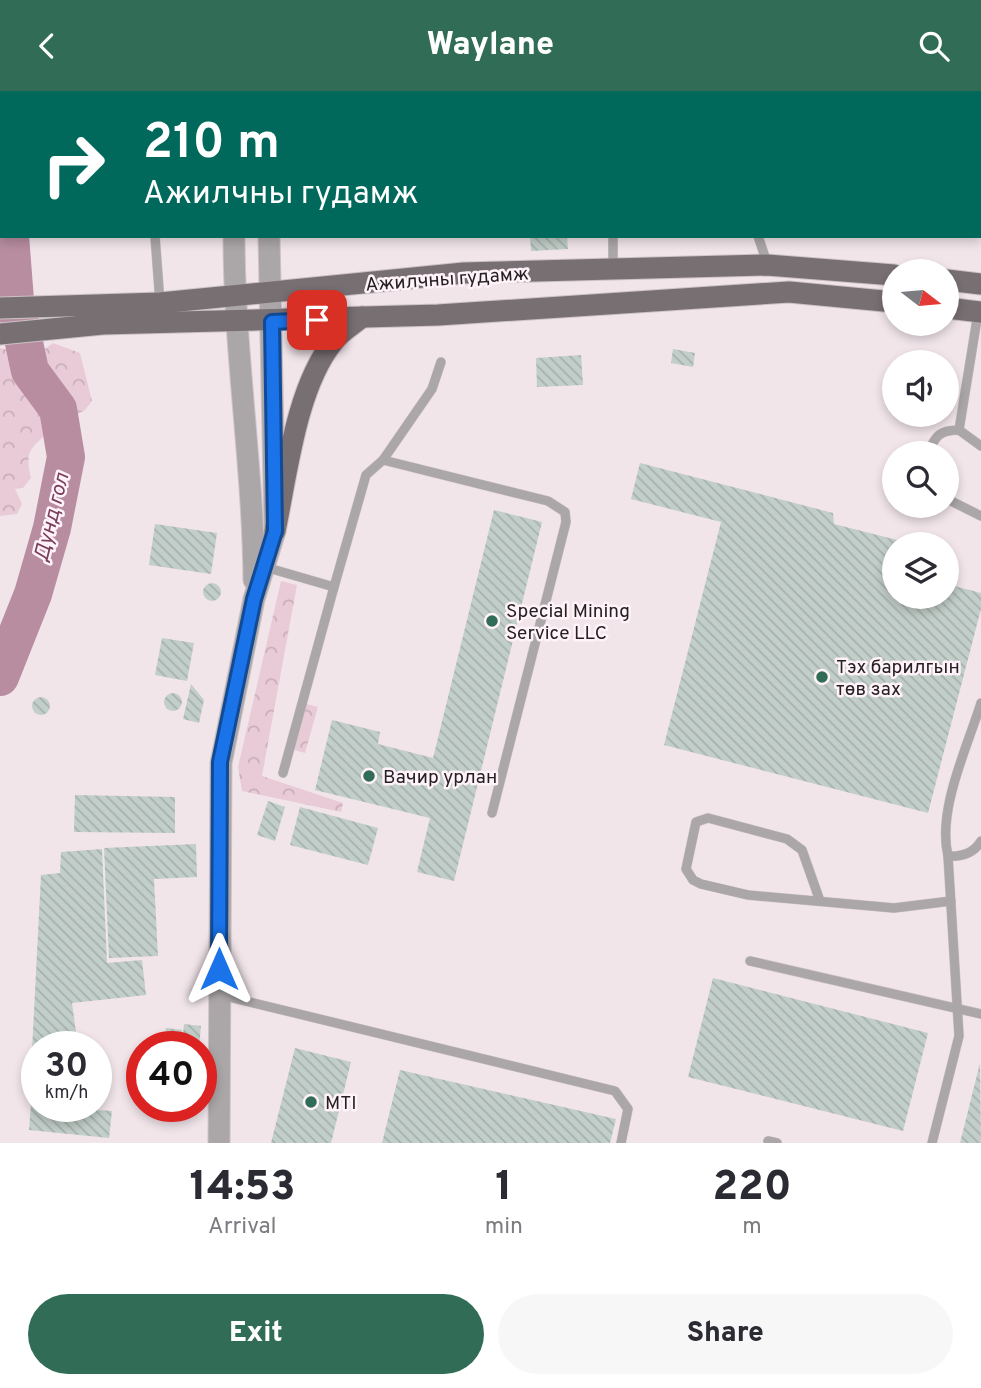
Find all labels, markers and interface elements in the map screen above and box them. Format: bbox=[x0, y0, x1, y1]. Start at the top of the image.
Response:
text: Waylane bbox=[427, 26, 554, 66]
icon: back bbox=[28, 27, 66, 65]
icon: search bbox=[915, 27, 953, 65]
text: 210 m bbox=[143, 114, 280, 176]
icon: right bbox=[28, 119, 119, 210]
text: Ажилчны гудамж bbox=[143, 175, 419, 215]
north arrow bbox=[882, 259, 959, 336]
map controls bbox=[882, 259, 959, 609]
street label: Ажилчны гудамж bbox=[365, 262, 530, 298]
pin bbox=[287, 290, 347, 350]
icon: arrive bbox=[298, 301, 336, 339]
button: sound bbox=[882, 350, 959, 427]
button: search bbox=[882, 441, 959, 518]
water label: Дунд гол bbox=[28, 470, 77, 564]
button: layers bbox=[882, 532, 959, 609]
place label: Special Mining Service LLC bbox=[506, 600, 630, 646]
marker: Special Mining Service LLC bbox=[484, 613, 500, 629]
place label: Тэх барилгын төв зах bbox=[836, 656, 960, 702]
marker: Тэх барилгын төв зах bbox=[814, 669, 830, 685]
place label: Вачир урлан bbox=[383, 766, 497, 790]
marker: Вачир урлан bbox=[361, 768, 377, 784]
position arrow bbox=[182, 932, 256, 1006]
speed limit sign: 40 bbox=[126, 1031, 217, 1122]
text: 30 bbox=[45, 1045, 88, 1089]
text: km/h bbox=[45, 1082, 88, 1105]
place label: MTI bbox=[325, 1092, 357, 1116]
marker: MTI bbox=[303, 1094, 319, 1110]
text: 14:53 bbox=[189, 1162, 295, 1215]
text: 1 bbox=[495, 1162, 512, 1215]
text: 220 bbox=[712, 1162, 792, 1215]
text: Arrival bbox=[208, 1213, 277, 1242]
text: min bbox=[485, 1213, 523, 1242]
text: m bbox=[742, 1213, 762, 1242]
button: Exit bbox=[28, 1294, 484, 1374]
button: Share bbox=[498, 1294, 953, 1374]

